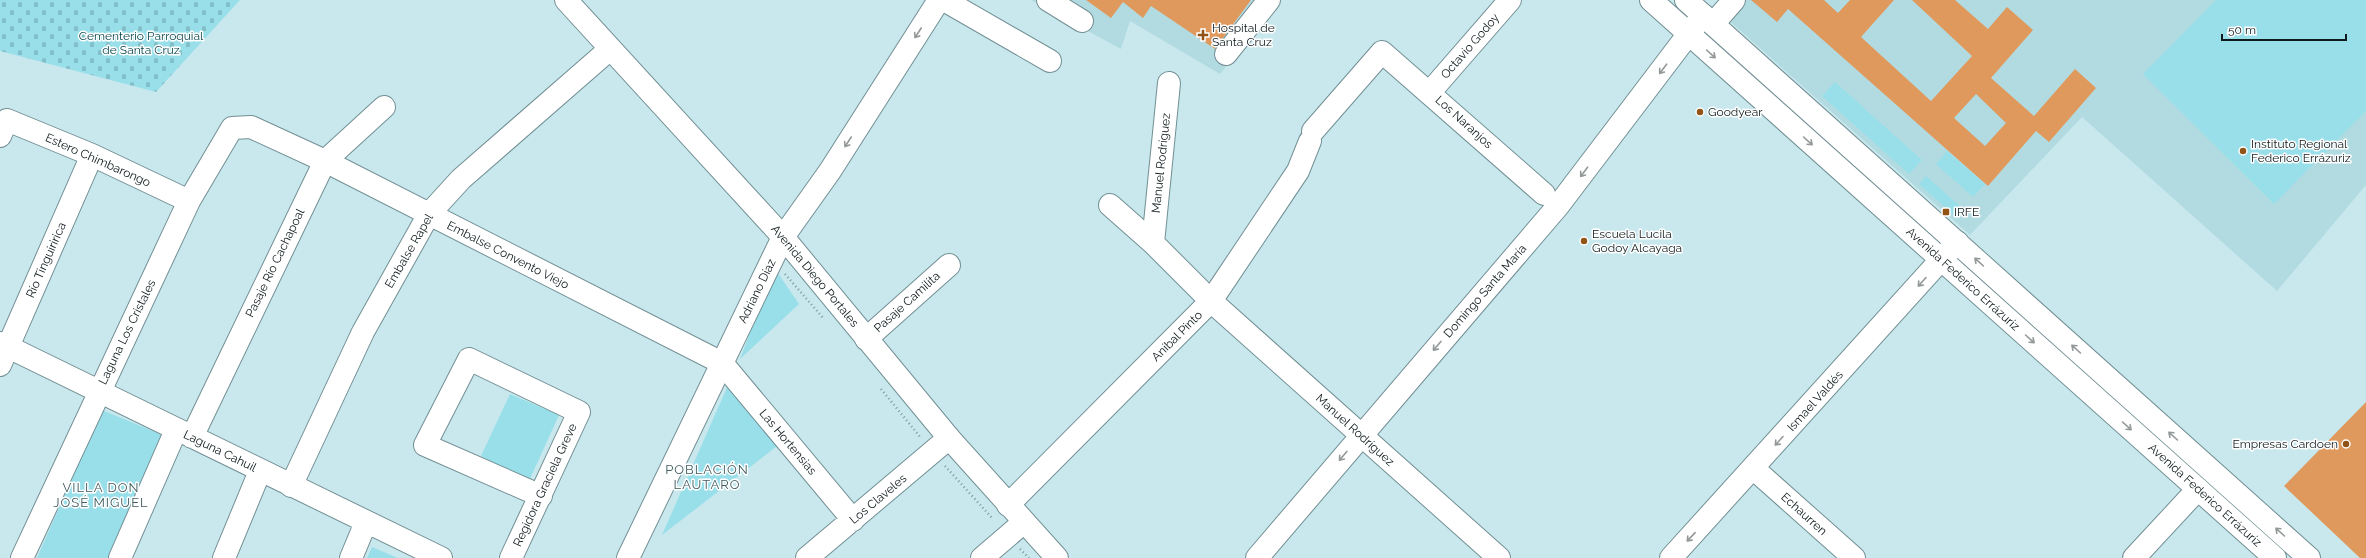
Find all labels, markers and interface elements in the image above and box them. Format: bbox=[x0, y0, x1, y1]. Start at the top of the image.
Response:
street label: Octavio Godoy bbox=[1438, 10, 1502, 81]
scale bar bbox=[2222, 16, 2346, 42]
place label: Hospital de Santa Cruz bbox=[1212, 21, 1275, 49]
text: 50 m bbox=[2228, 23, 2256, 37]
one-way arrow bbox=[914, 27, 922, 38]
park label: Cementerio Parroquial de Santa Cruz bbox=[79, 29, 204, 57]
marker: Hospital de Santa Cruz bbox=[1197, 29, 1209, 41]
one-way arrow bbox=[1706, 49, 1716, 58]
one-way arrow bbox=[1658, 63, 1667, 74]
street label: Los Naranjos bbox=[1433, 93, 1496, 151]
place label: Goodyear bbox=[1708, 105, 1763, 119]
marker: Goodyear bbox=[1695, 107, 1705, 117]
street label: Manuel Rodríguez bbox=[1149, 112, 1173, 214]
street label: Estero Chimbarongo bbox=[43, 130, 153, 190]
one-way arrow bbox=[1803, 136, 1813, 145]
one-way arrow bbox=[844, 137, 852, 148]
place label: Instituto Regional Federico Errázuriz bbox=[2251, 137, 2351, 165]
marker: Instituto Regional Federico Errázuriz bbox=[2238, 146, 2248, 156]
one-way arrow bbox=[1579, 166, 1588, 177]
place label: IRFE bbox=[1954, 205, 1979, 219]
street label: Pasaje Río Cachapoal bbox=[243, 206, 308, 320]
marker: IRFE bbox=[1941, 207, 1951, 217]
street label: Embalse Rapel bbox=[382, 211, 436, 291]
street label: Embalse Convento Viejo bbox=[445, 218, 571, 292]
street label: Río Tinguiririca bbox=[23, 220, 69, 300]
street label: Avenida Diego Portales bbox=[768, 222, 862, 330]
street label: Avenida Federico Errázuriz bbox=[1904, 224, 2023, 334]
place label: Escuela Lucila Godoy Alcayaga bbox=[1592, 227, 1682, 255]
marker: Escuela Lucila Godoy Alcayaga bbox=[1579, 236, 1589, 246]
street label: Domingo Santa María bbox=[1441, 242, 1529, 340]
street label: Adriano Díaz bbox=[735, 257, 779, 325]
one-way arrow bbox=[1974, 258, 1985, 267]
street label: Pasaje Camilita bbox=[871, 269, 943, 335]
street label: Laguna Los Cristales bbox=[95, 277, 159, 387]
one-way arrow bbox=[1917, 277, 1926, 287]
street label: Aníbal Pinto bbox=[1149, 308, 1205, 364]
one-way arrow bbox=[2025, 335, 2036, 344]
one-way arrow bbox=[1433, 341, 1442, 352]
one-way arrow bbox=[2072, 345, 2082, 354]
street label: Ismael Valdés bbox=[1784, 368, 1846, 434]
street label: Manuel Rodríguez bbox=[1313, 391, 1397, 469]
street label: Las Hortensias bbox=[757, 406, 820, 478]
street label: Regidora Graciela Greve bbox=[510, 421, 580, 549]
one-way arrow bbox=[2122, 421, 2132, 430]
street label: Laguna Cahuil bbox=[181, 427, 259, 475]
one-way arrow bbox=[2168, 431, 2178, 440]
one-way arrow bbox=[1774, 436, 1784, 446]
place label: Empresas Cardoen bbox=[2233, 437, 2338, 451]
marker: Empresas Cardoen bbox=[2341, 439, 2351, 449]
street label: Avenida Federico Errázuriz bbox=[2146, 440, 2265, 550]
one-way arrow bbox=[1339, 450, 1348, 461]
district label: POBLACIÓN LAUTARO bbox=[665, 462, 749, 492]
street label: Los Claveles bbox=[847, 471, 909, 527]
district label: VILLA DON JOSÉ MIGUEL bbox=[53, 480, 149, 510]
street label: Echaurren bbox=[1778, 490, 1830, 538]
one-way arrow bbox=[2276, 528, 2286, 537]
one-way arrow bbox=[1686, 532, 1696, 542]

